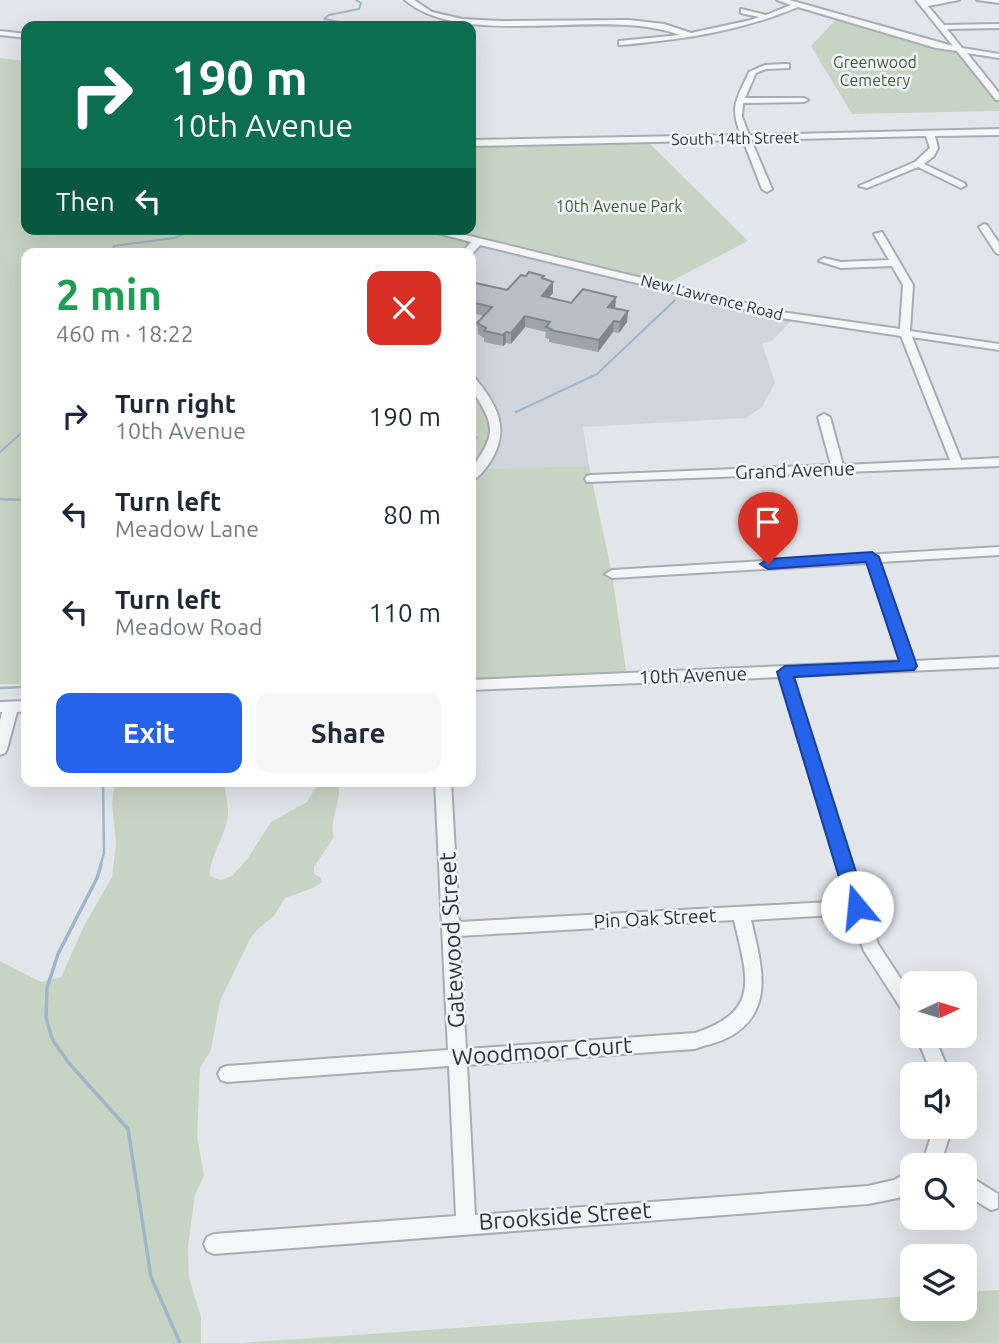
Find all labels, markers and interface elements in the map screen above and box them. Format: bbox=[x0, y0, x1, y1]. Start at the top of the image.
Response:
icon: right bbox=[56, 49, 147, 140]
text: 190 m bbox=[171, 49, 308, 104]
park label: Greenwood Cemetery bbox=[833, 53, 917, 89]
text: 10th Avenue bbox=[171, 107, 353, 143]
street label: South 14th Street bbox=[671, 128, 800, 148]
icon: left bbox=[129, 182, 167, 220]
text: Then bbox=[56, 187, 115, 216]
park label: 10th Avenue Park bbox=[556, 197, 682, 215]
text: 2 min bbox=[56, 271, 162, 318]
button: close bbox=[367, 271, 441, 345]
street label: New Lawrence Road bbox=[639, 271, 785, 323]
text: 460 m · 18:22 bbox=[56, 321, 194, 346]
text: Turn right bbox=[115, 389, 236, 418]
icon: right bbox=[56, 397, 94, 435]
text: 190 m bbox=[369, 402, 441, 431]
text: 10th Avenue bbox=[115, 418, 246, 443]
street label: Grand Avenue bbox=[735, 457, 855, 483]
text: Turn left bbox=[115, 487, 221, 516]
pin bbox=[738, 492, 798, 564]
icon: left bbox=[56, 495, 94, 533]
text: 80 m bbox=[383, 500, 441, 529]
icon: arrive bbox=[749, 503, 787, 541]
text: Meadow Lane bbox=[115, 516, 259, 541]
text: Turn left bbox=[115, 585, 221, 614]
icon: left bbox=[56, 593, 94, 631]
text: 110 m bbox=[369, 598, 441, 627]
text: Meadow Road bbox=[115, 614, 263, 639]
street label: 10th Avenue bbox=[639, 662, 747, 688]
button: Exit bbox=[56, 693, 242, 773]
button: Share bbox=[256, 693, 441, 773]
street label: Gatewood Street bbox=[434, 851, 469, 1029]
position arrow bbox=[820, 870, 894, 944]
street label: Pin Oak Street bbox=[593, 904, 717, 932]
north arrow bbox=[900, 971, 976, 1048]
map controls bbox=[900, 971, 977, 1321]
street label: Woodmoor Court bbox=[451, 1032, 633, 1069]
button: sound bbox=[900, 1062, 977, 1139]
button: search bbox=[900, 1153, 977, 1230]
street label: Brookside Street bbox=[478, 1197, 652, 1234]
button: layers bbox=[900, 1244, 977, 1321]

